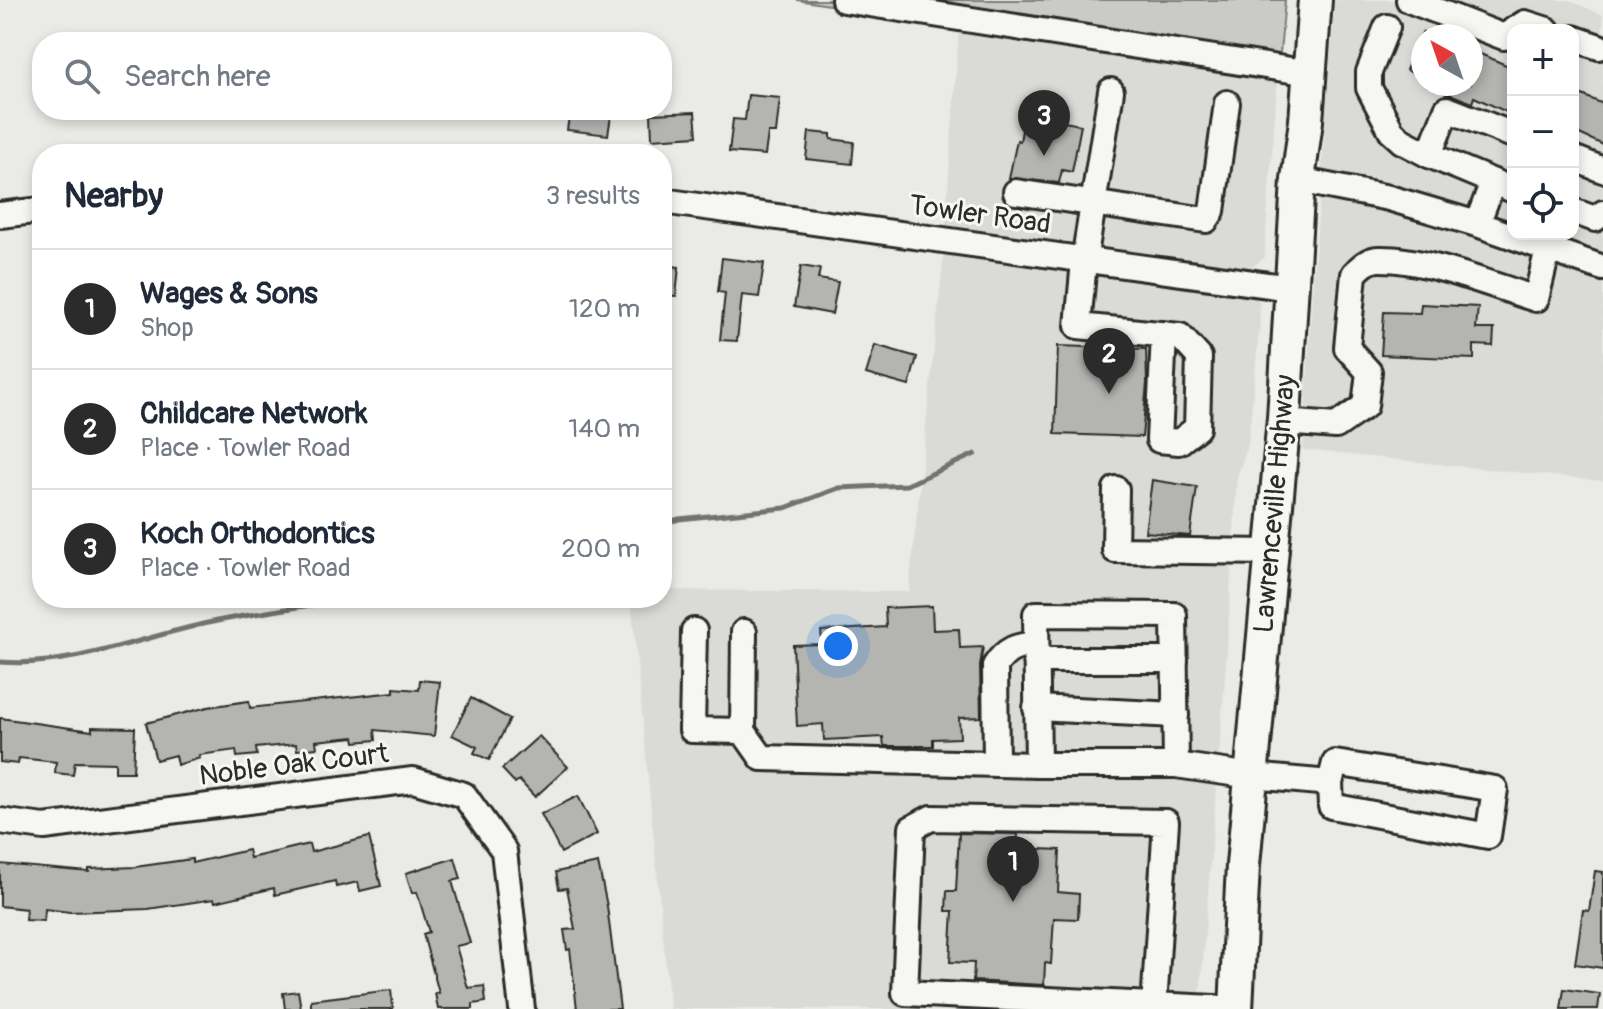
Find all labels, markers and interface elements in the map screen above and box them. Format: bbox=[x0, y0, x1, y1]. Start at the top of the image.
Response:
north arrow bbox=[1411, 24, 1483, 96]
map controls bbox=[1507, 24, 1579, 240]
button: + bbox=[1507, 24, 1579, 96]
search box bbox=[32, 32, 672, 120]
icon: search bbox=[60, 54, 104, 98]
text: Search here bbox=[124, 58, 271, 95]
pin: 3 bbox=[1018, 90, 1070, 156]
button: − bbox=[1507, 96, 1579, 168]
button: locate bbox=[1507, 168, 1579, 240]
text: Nearby bbox=[64, 175, 163, 218]
text: 3 results bbox=[546, 180, 640, 212]
street label: Towler Road bbox=[907, 188, 1053, 242]
text: Wages & Sons bbox=[140, 275, 318, 312]
text: 1 bbox=[85, 293, 95, 325]
text: 120 m bbox=[569, 293, 640, 325]
text: Shop bbox=[140, 312, 194, 344]
pin: 2 bbox=[1083, 328, 1135, 394]
street label: Lawrenceville Highway bbox=[1246, 373, 1304, 635]
text: Childcare Network bbox=[140, 395, 367, 432]
text: 2 bbox=[83, 413, 97, 445]
text: 140 m bbox=[568, 413, 640, 445]
text: Place · Towler Road bbox=[140, 432, 351, 464]
text: Koch Orthodontics bbox=[140, 515, 375, 552]
text: 3 bbox=[83, 533, 97, 565]
text: 200 m bbox=[561, 533, 640, 565]
text: Place · Towler Road bbox=[140, 552, 351, 584]
your location bbox=[818, 626, 858, 666]
street label: Noble Oak Court bbox=[197, 736, 391, 794]
pin: 1 bbox=[987, 836, 1039, 902]

